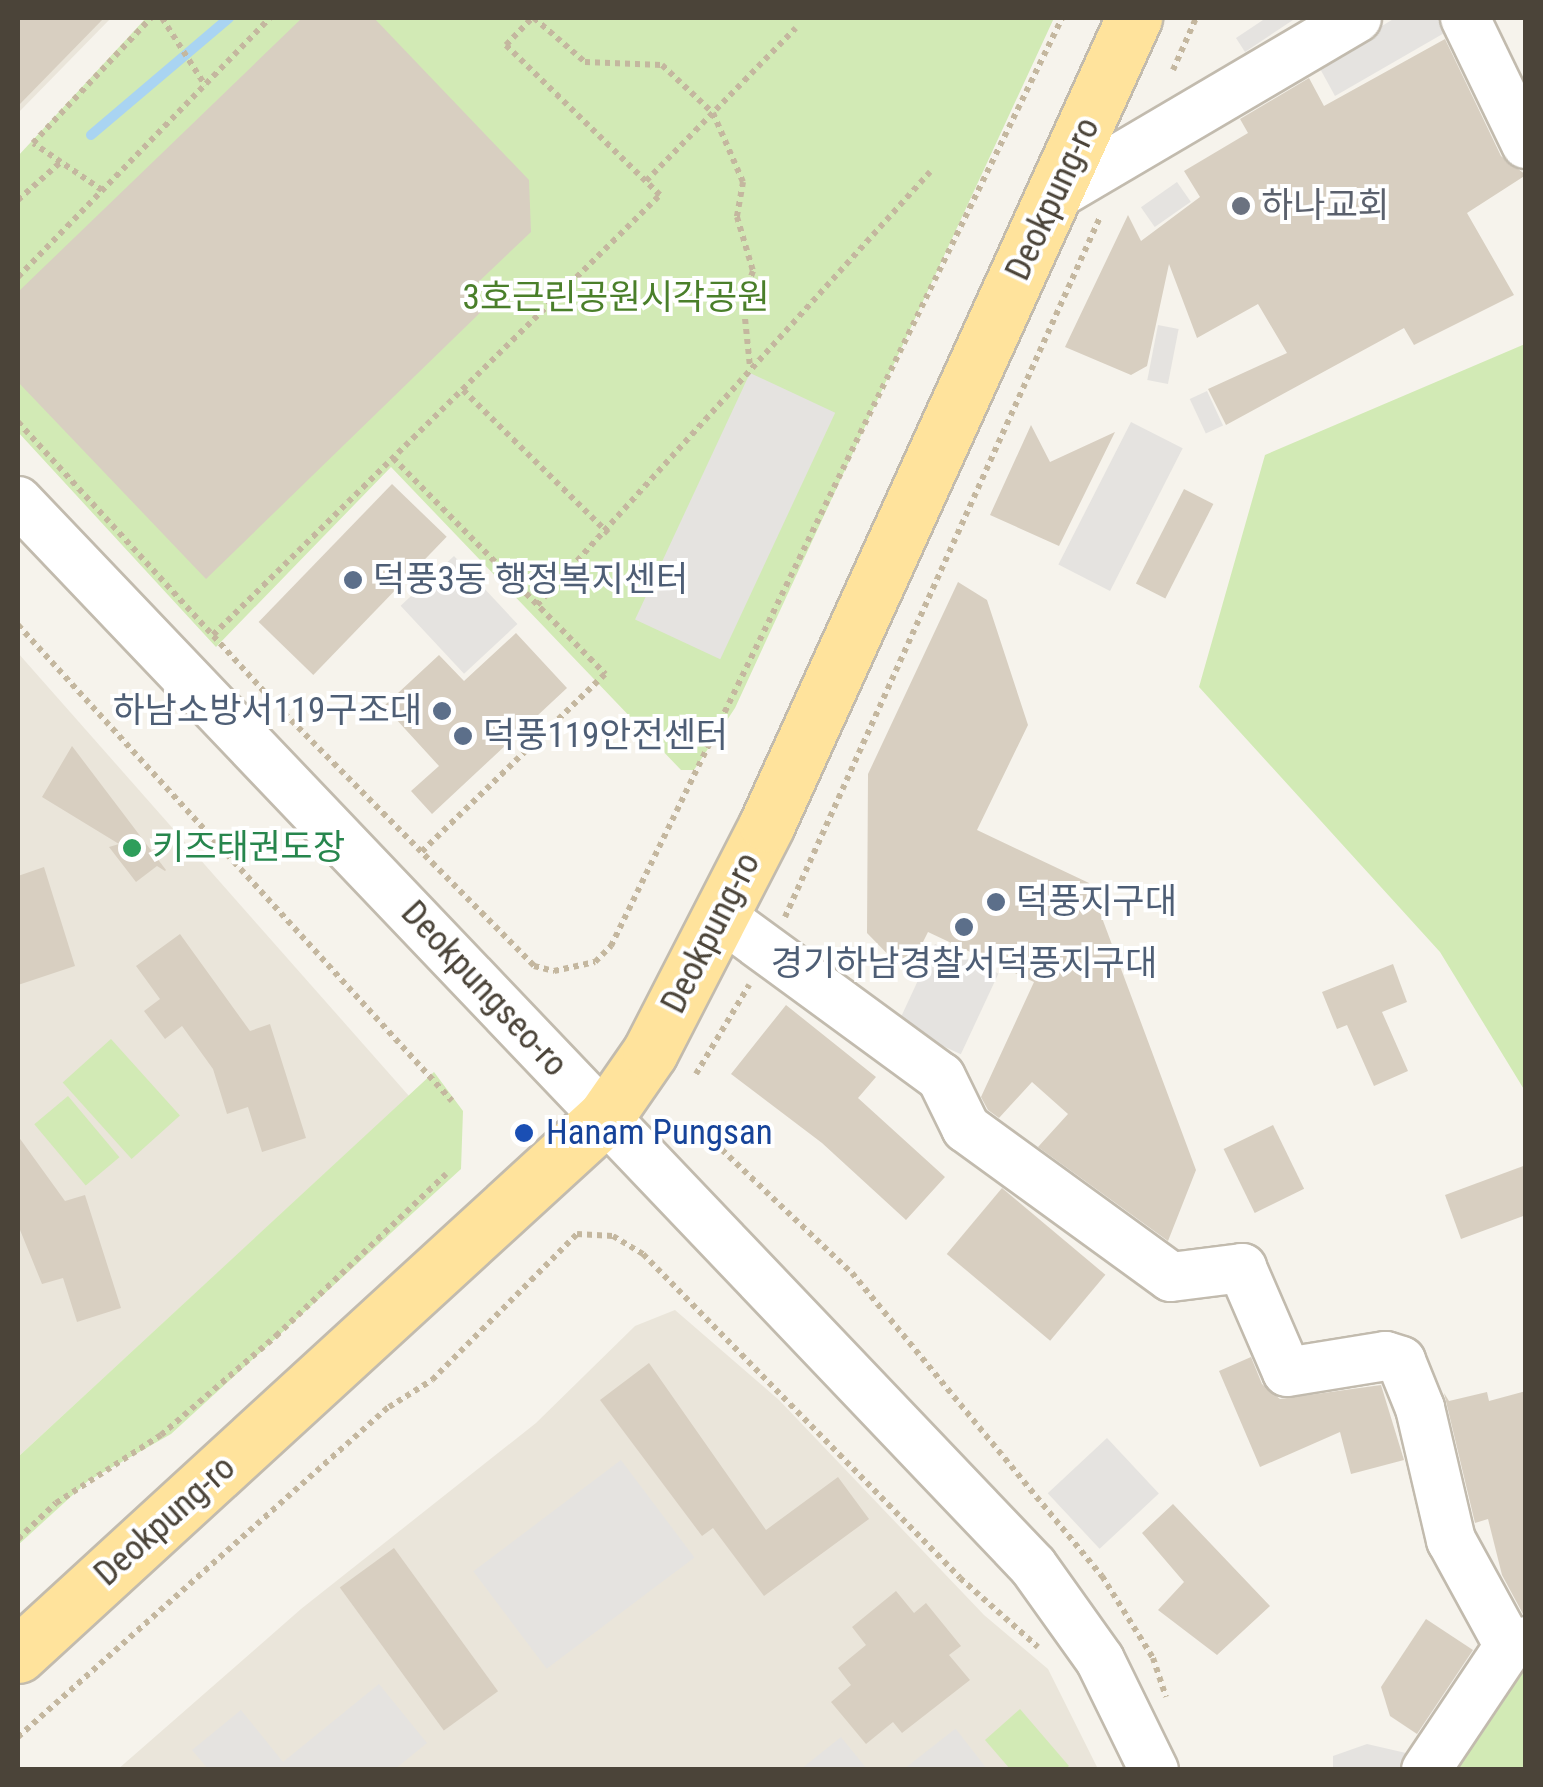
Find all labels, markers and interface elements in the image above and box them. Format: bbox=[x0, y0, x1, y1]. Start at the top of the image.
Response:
street label: Deokpung-ro bbox=[997, 111, 1109, 287]
place label: 하나교회 bbox=[1261, 185, 1390, 227]
marker: 하나교회 bbox=[1230, 195, 1252, 217]
park label: 3호근린공원시각공원 bbox=[462, 277, 770, 319]
place label: 덕풍3동 행정복지센터 bbox=[373, 559, 688, 601]
marker: 덕풍3동 행정복지센터 bbox=[342, 569, 364, 591]
place label: 하남소방서119구조대 bbox=[113, 690, 422, 732]
marker: 하남소방서119구조대 bbox=[431, 700, 453, 722]
place label: 덕풍119안전센터 bbox=[483, 715, 728, 757]
marker: 덕풍119안전센터 bbox=[452, 725, 474, 747]
place label: 키즈태권도장 bbox=[152, 827, 345, 869]
marker: 키즈태권도장 bbox=[121, 837, 143, 859]
street label: Deokpung-ro bbox=[653, 846, 769, 1020]
place label: 덕풍지구대 bbox=[1016, 881, 1177, 923]
marker: 덕풍지구대 bbox=[985, 891, 1007, 913]
street label: Deokpungseo-ro bbox=[392, 893, 576, 1085]
marker: 경기하남경찰서덕풍지구대 bbox=[953, 916, 975, 938]
place label: 경기하남경찰서덕풍지구대 bbox=[771, 943, 1157, 985]
place label: Hanam Pungsan bbox=[546, 1112, 773, 1154]
marker: Hanam Pungsan bbox=[511, 1120, 537, 1146]
street label: Deokpung-ro bbox=[86, 1447, 244, 1595]

